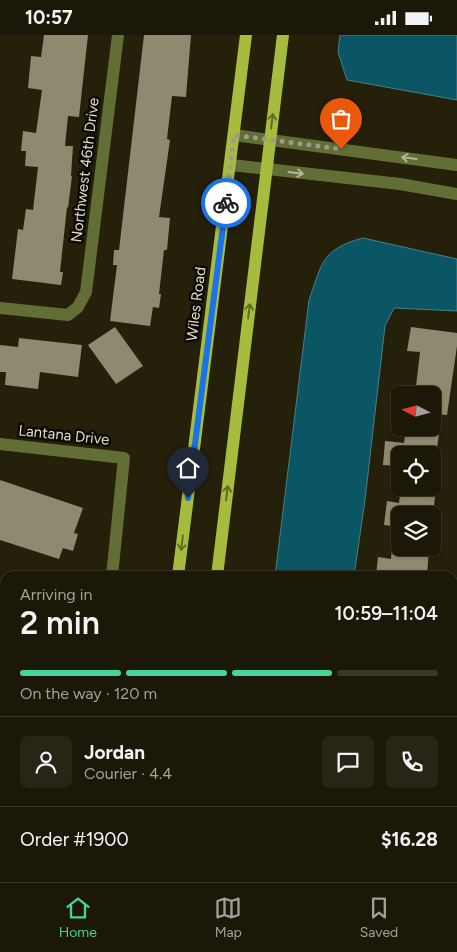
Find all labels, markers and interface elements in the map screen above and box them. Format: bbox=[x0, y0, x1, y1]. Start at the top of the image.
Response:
text: 10:57 bbox=[25, 6, 73, 29]
street label: Northwest 46th Drive bbox=[67, 97, 103, 243]
pin bbox=[320, 98, 362, 149]
icon: bag bbox=[327, 105, 355, 133]
one-way arrow bbox=[267, 113, 277, 129]
one-way arrow bbox=[401, 153, 417, 163]
one-way arrow bbox=[288, 168, 304, 178]
courier bbox=[201, 178, 251, 228]
icon: bike bbox=[212, 189, 240, 217]
street label: Wiles Road bbox=[183, 266, 209, 342]
one-way arrow bbox=[244, 303, 254, 319]
north arrow bbox=[391, 386, 441, 436]
map controls bbox=[391, 386, 441, 556]
street label: Lantana Drive bbox=[18, 421, 110, 449]
button: locate bbox=[391, 446, 441, 496]
pin bbox=[167, 447, 209, 498]
icon: home bbox=[174, 454, 202, 482]
one-way arrow bbox=[222, 485, 232, 501]
button: layers bbox=[391, 506, 441, 556]
one-way arrow bbox=[177, 535, 187, 551]
text: Arriving in bbox=[20, 585, 92, 604]
text: 10:59–11:04 bbox=[335, 602, 438, 625]
text: 2 min bbox=[20, 604, 100, 642]
text: On the way · 120 m bbox=[20, 684, 157, 703]
button: person bbox=[20, 736, 72, 788]
button: chat bbox=[322, 736, 374, 788]
button: phone bbox=[386, 736, 438, 788]
text: Jordan bbox=[84, 741, 145, 764]
text: Courier · 4.4 bbox=[84, 764, 172, 783]
text: Order #1900 bbox=[20, 828, 129, 851]
text: $16.28 bbox=[381, 828, 438, 851]
tab: Home bbox=[59, 894, 97, 941]
tab: Map bbox=[214, 894, 242, 941]
tab: Saved bbox=[360, 894, 398, 941]

